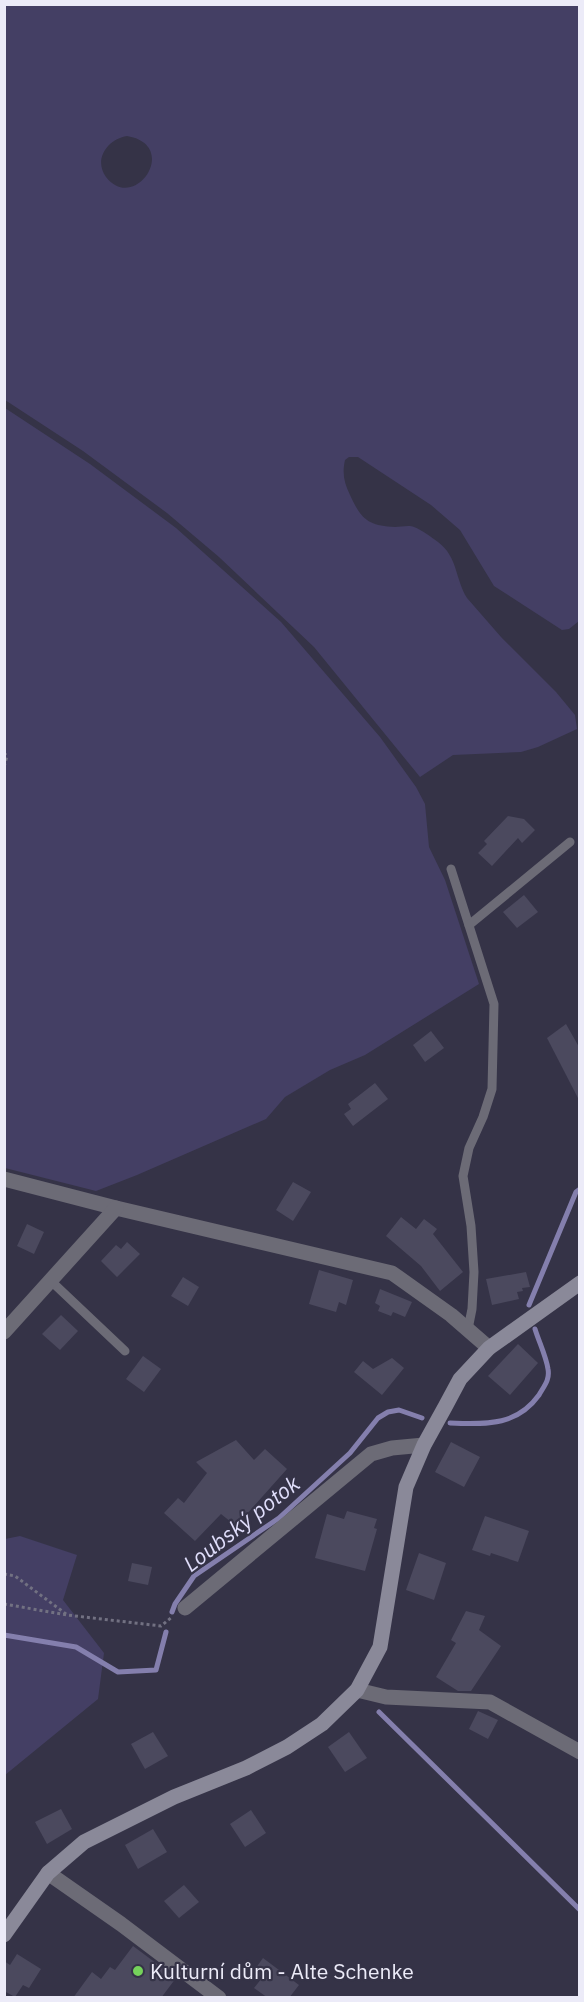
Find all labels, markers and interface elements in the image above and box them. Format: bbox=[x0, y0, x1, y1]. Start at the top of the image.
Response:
water label: Loubský potok bbox=[177, 1468, 306, 1578]
place label: Kulturní dům - Alte Schenke bbox=[150, 1957, 414, 1985]
marker: Kulturní dům - Alte Schenke bbox=[131, 1964, 145, 1978]

